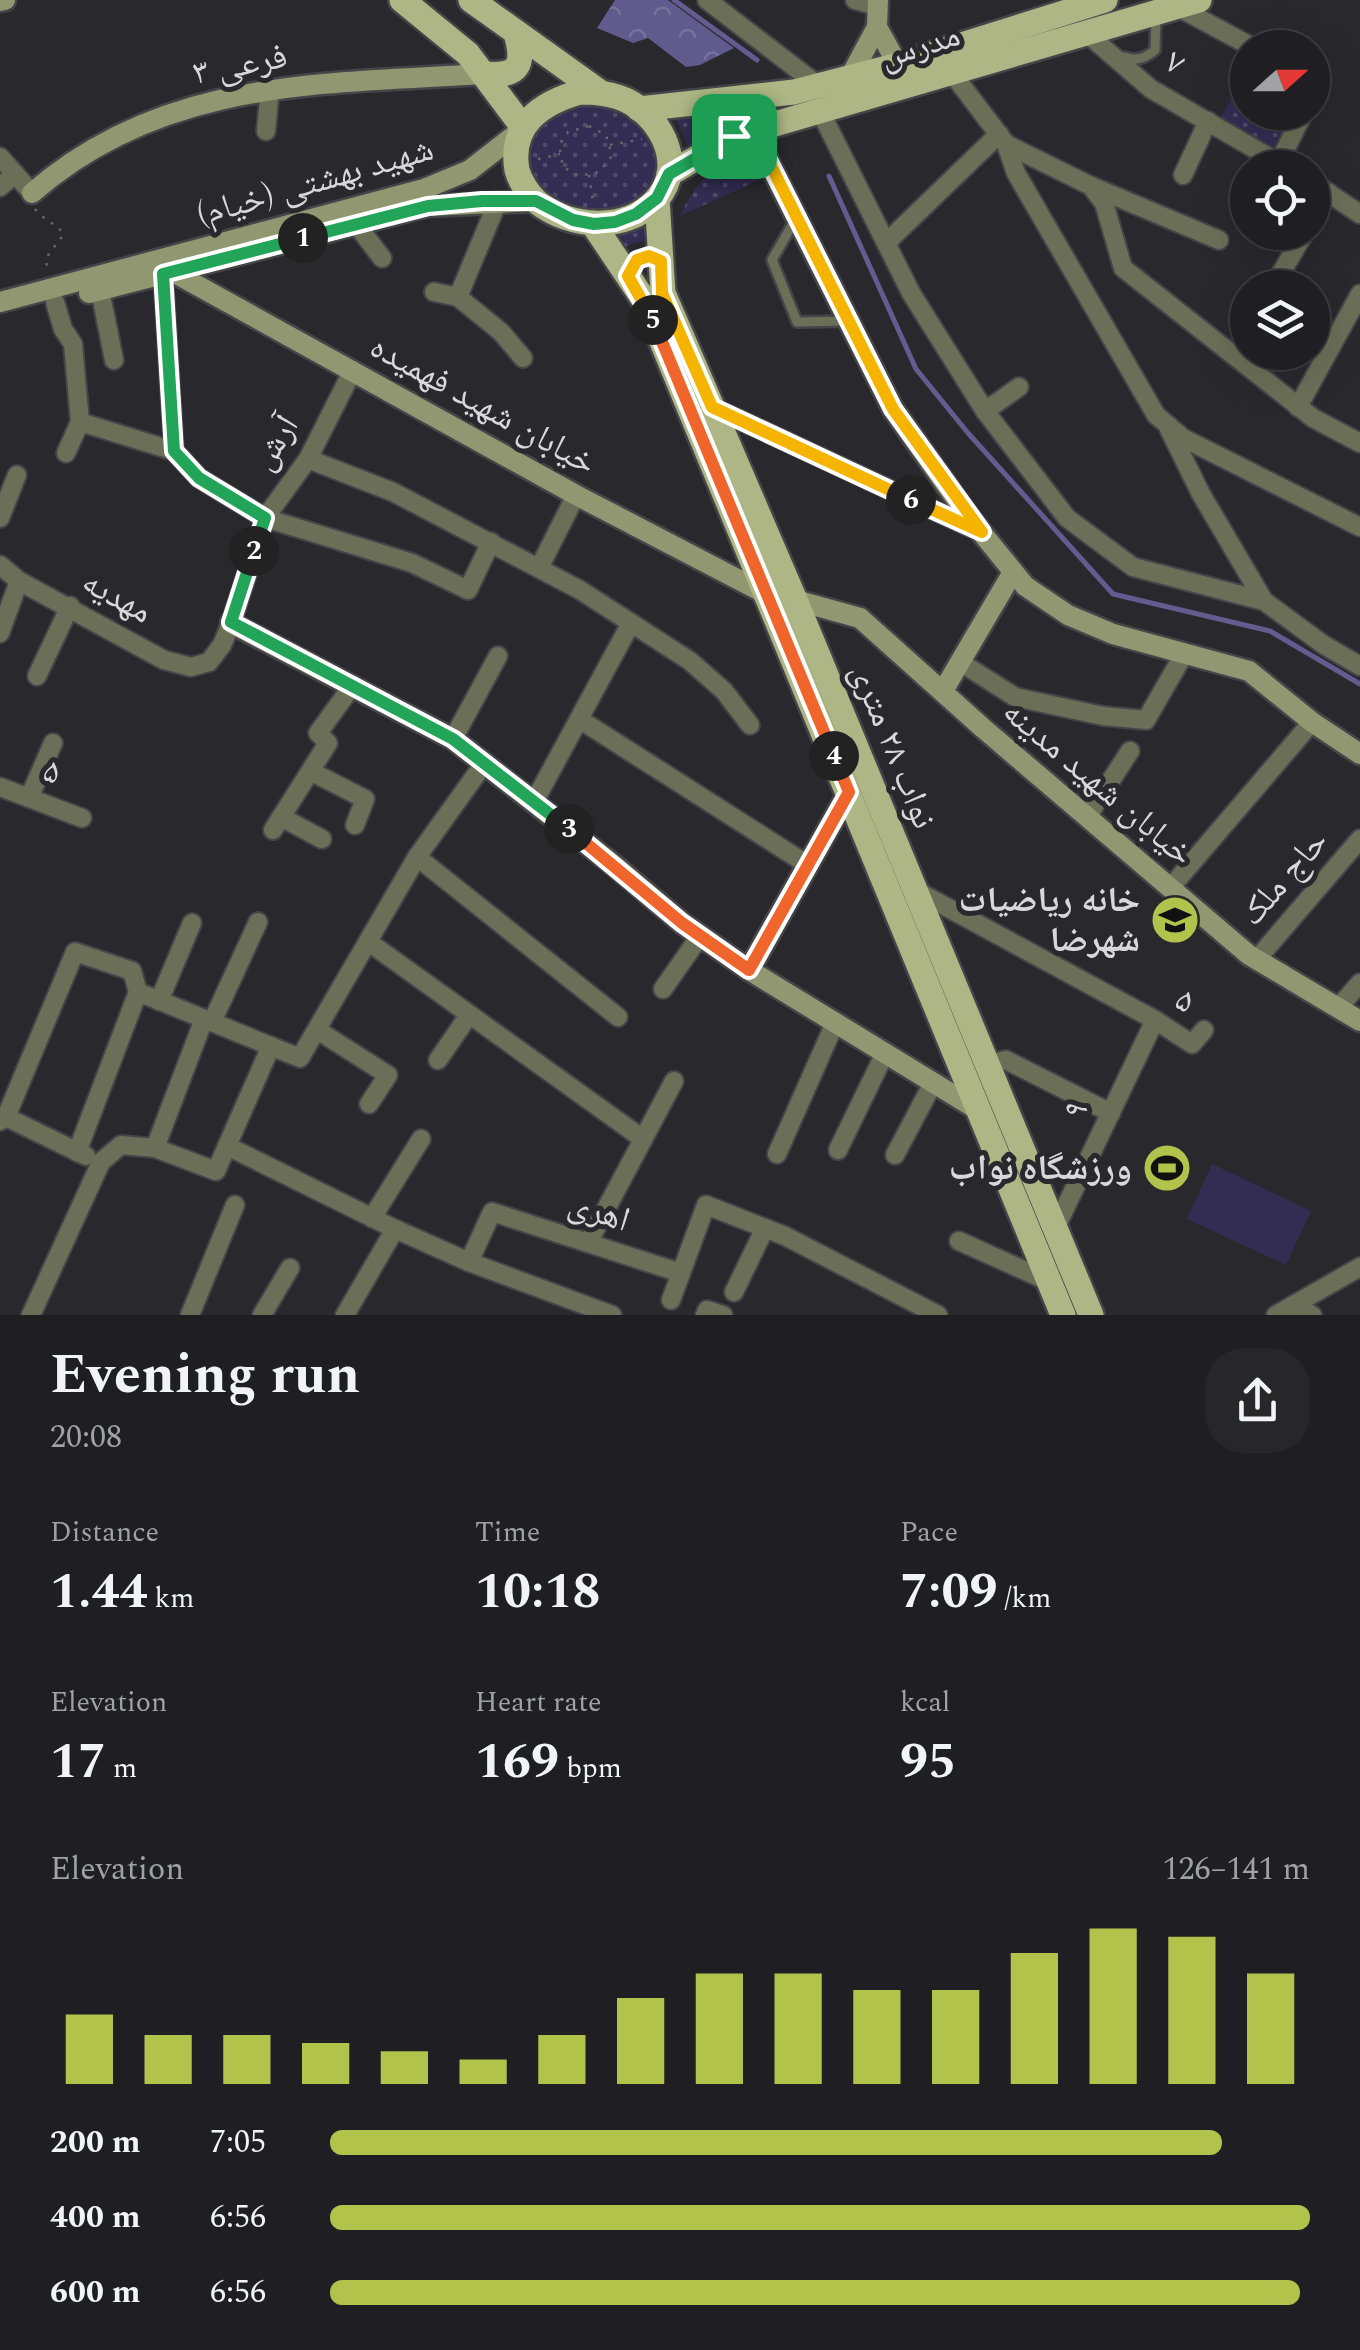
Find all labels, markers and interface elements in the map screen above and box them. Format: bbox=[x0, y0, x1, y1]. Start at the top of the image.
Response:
street label: مدرس bbox=[873, 9, 967, 83]
street label: فرعی ۳ bbox=[188, 30, 292, 100]
north arrow bbox=[1230, 30, 1330, 130]
map controls bbox=[1230, 30, 1330, 370]
street label: ۷ bbox=[1154, 37, 1196, 89]
pin bbox=[692, 94, 777, 179]
icon: arrive bbox=[707, 109, 762, 164]
street label: شهید بهشتی (خیام) bbox=[190, 123, 440, 241]
button: locate bbox=[1230, 150, 1330, 250]
pin: 1 bbox=[278, 213, 328, 263]
text: 1 bbox=[295, 216, 311, 259]
button: layers bbox=[1230, 270, 1330, 370]
pin: 5 bbox=[628, 295, 678, 345]
text: 5 bbox=[645, 298, 661, 341]
street label: خیابان شهید فهمیده bbox=[360, 321, 606, 489]
street label: آرش bbox=[237, 404, 313, 481]
pin: 6 bbox=[886, 475, 936, 525]
text: 6 bbox=[903, 478, 919, 521]
pin: 2 bbox=[229, 526, 279, 576]
text: 2 bbox=[246, 529, 262, 572]
street label: مهدیه bbox=[72, 556, 162, 638]
street label: نواب ۲۸ متری bbox=[836, 655, 950, 837]
street label: خیابان شهید مدینه bbox=[990, 687, 1206, 879]
pin: 4 bbox=[809, 731, 859, 781]
text: 4 bbox=[826, 734, 842, 777]
street label: ۵ bbox=[36, 744, 68, 800]
pin: 3 bbox=[544, 804, 594, 854]
text: 3 bbox=[561, 807, 577, 850]
street label: حاج ملک bbox=[1227, 818, 1341, 938]
place label: خانه ریاضیات شهرضا bbox=[959, 874, 1140, 967]
school or university icon: خانه ریاضیات شهرضا bbox=[1149, 894, 1201, 946]
street label: ۵ bbox=[1164, 974, 1206, 1028]
street label: ۹ bbox=[1049, 1091, 1103, 1129]
place label: ورزشگاه نواب bbox=[949, 1142, 1132, 1195]
sports icon: ورزشگاه نواب bbox=[1141, 1142, 1193, 1194]
street label: اهری bbox=[561, 1177, 637, 1247]
text: Evening run bbox=[50, 1334, 360, 1417]
button: share bbox=[1205, 1348, 1310, 1453]
text: 20:08 bbox=[50, 1413, 122, 1462]
text: Distance bbox=[50, 1511, 159, 1554]
text: Time bbox=[475, 1511, 540, 1554]
text: Pace bbox=[900, 1511, 958, 1554]
text: 1.44 bbox=[50, 1554, 148, 1630]
text: 10:18 bbox=[475, 1554, 601, 1630]
text: 7:09 bbox=[900, 1554, 998, 1630]
text: km bbox=[148, 1577, 194, 1620]
text: /km bbox=[998, 1577, 1051, 1620]
text: Elevation bbox=[50, 1681, 167, 1724]
text: Heart rate bbox=[475, 1681, 602, 1724]
text: kcal bbox=[900, 1681, 950, 1724]
text: 17 bbox=[50, 1724, 106, 1800]
text: 169 bbox=[475, 1724, 559, 1800]
text: 95 bbox=[900, 1724, 956, 1800]
text: m bbox=[106, 1747, 137, 1790]
text: bpm bbox=[559, 1747, 622, 1790]
text: Elevation bbox=[50, 1845, 184, 1894]
text: 126–141 m bbox=[1162, 1845, 1310, 1894]
text: 200 m bbox=[50, 2118, 141, 2167]
text: 7:05 bbox=[210, 2118, 266, 2167]
text: 400 m bbox=[50, 2193, 141, 2242]
text: 6:56 bbox=[210, 2193, 266, 2242]
text: 600 m bbox=[50, 2268, 141, 2317]
text: 6:56 bbox=[210, 2268, 266, 2317]

